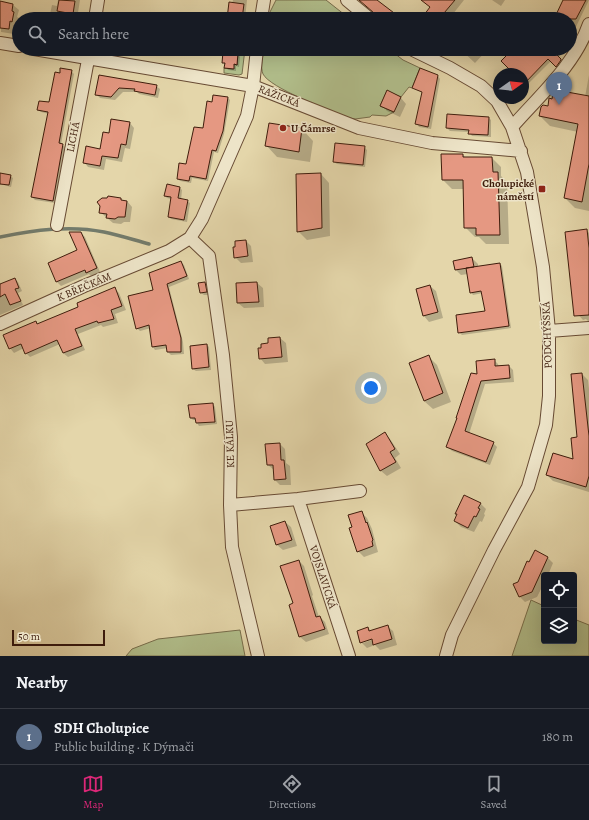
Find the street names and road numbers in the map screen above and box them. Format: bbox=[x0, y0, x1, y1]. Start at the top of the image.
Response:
street label: RAŽICKÁ bbox=[256, 81, 302, 111]
street label: LICHÁ bbox=[63, 120, 83, 154]
street label: K BŘEČKÁM bbox=[54, 269, 114, 305]
street label: PODCHÝŠSKÁ bbox=[538, 301, 556, 369]
street label: KE KÁLKU bbox=[222, 419, 238, 468]
street label: VOJSLAVICKÁ bbox=[305, 542, 340, 611]

